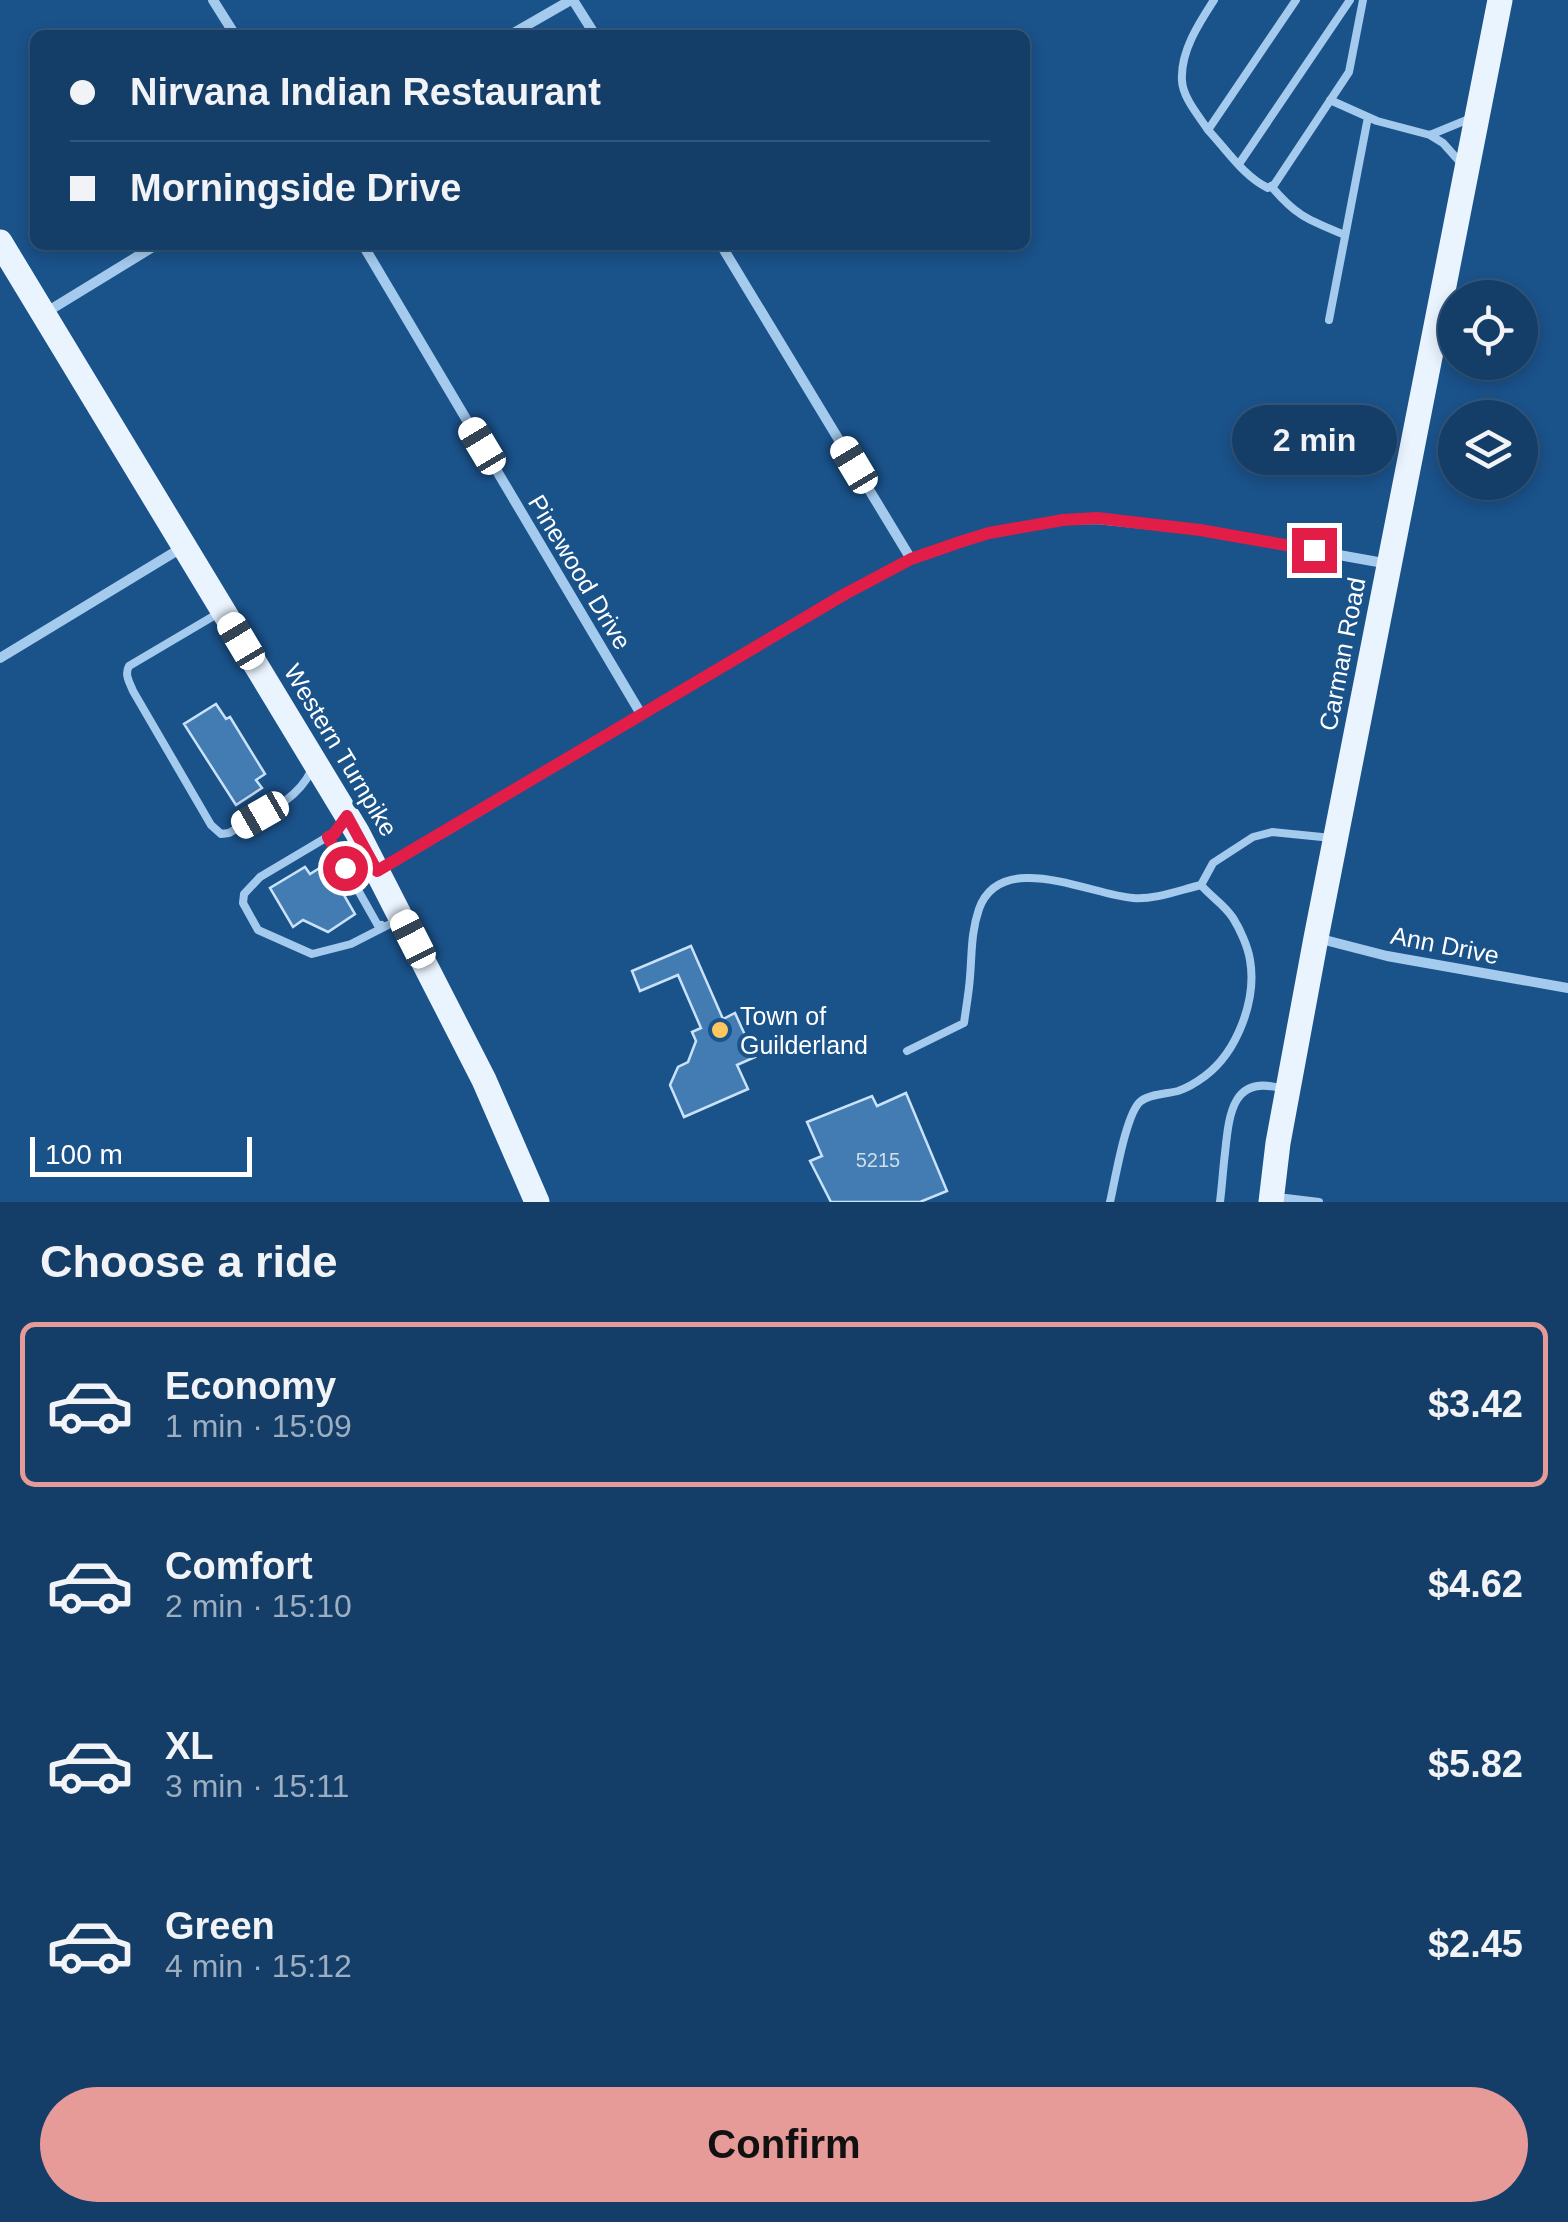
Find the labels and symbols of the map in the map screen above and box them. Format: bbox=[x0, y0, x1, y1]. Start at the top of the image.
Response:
callout: 2 min bbox=[1232, 405, 1396, 475]
car bbox=[454, 413, 510, 479]
car bbox=[826, 432, 882, 498]
street label: Pinewood Drive bbox=[523, 490, 637, 654]
route end bbox=[1292, 528, 1337, 573]
street label: Carman Road bbox=[1313, 575, 1371, 733]
car bbox=[213, 608, 269, 674]
street label: Western Turnpike bbox=[279, 659, 403, 841]
car bbox=[227, 787, 293, 843]
route start bbox=[323, 846, 368, 891]
car bbox=[386, 905, 440, 973]
street label: Ann Drive bbox=[1388, 921, 1502, 969]
place label: Town of Guilderland bbox=[740, 1002, 868, 1059]
marker: Town of Guilderland bbox=[709, 1019, 731, 1041]
scale bar bbox=[30, 1132, 252, 1176]
house number: 5215 bbox=[856, 1149, 900, 1171]

